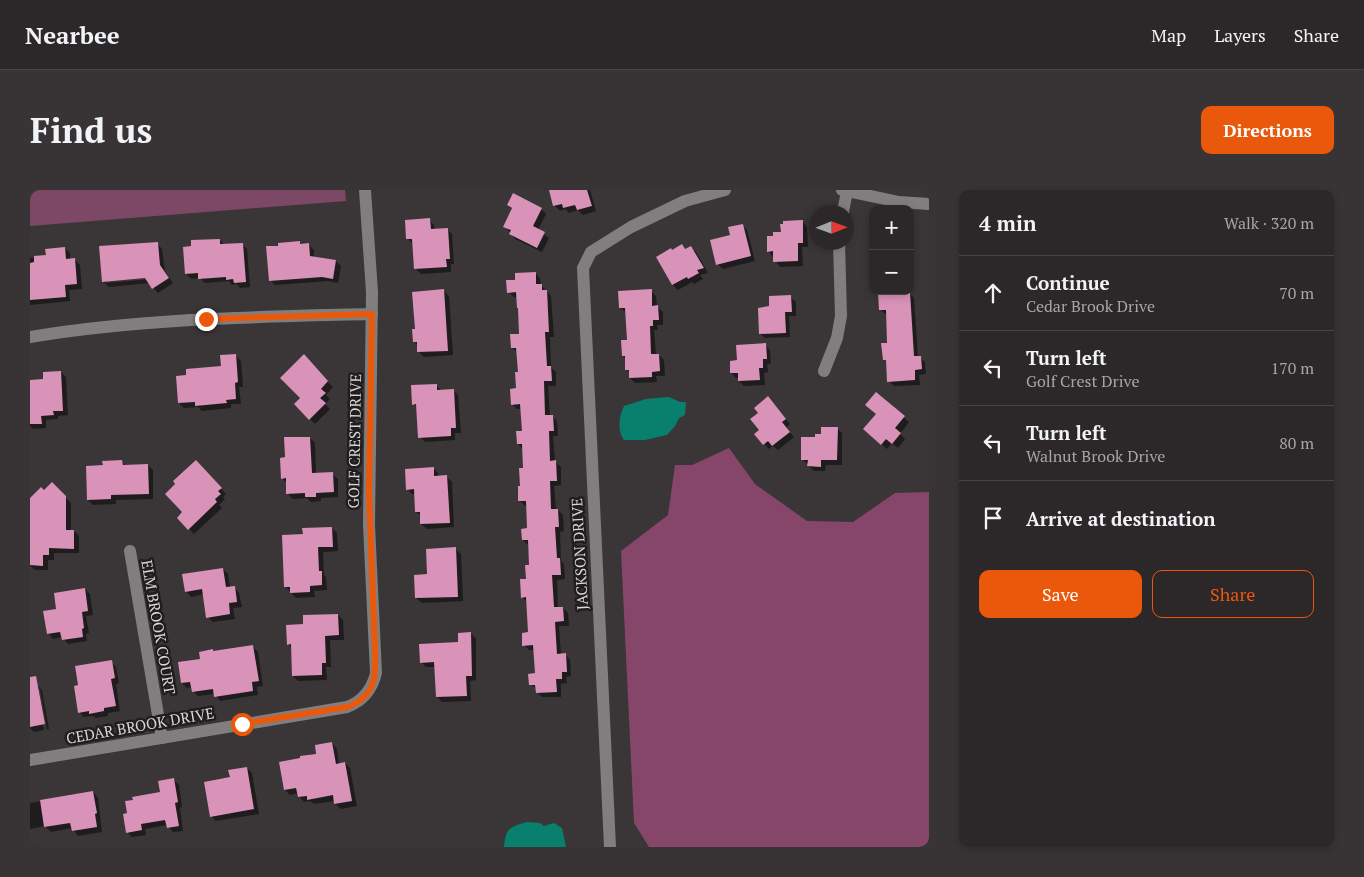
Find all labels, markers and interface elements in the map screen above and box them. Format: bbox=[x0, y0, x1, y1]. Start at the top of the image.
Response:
text: Nearbee bbox=[25, 19, 120, 51]
text: Map bbox=[1151, 23, 1186, 47]
text: Layers bbox=[1214, 23, 1266, 47]
text: Share bbox=[1294, 23, 1339, 47]
button: Directions bbox=[1201, 106, 1334, 154]
text: Find us bbox=[30, 107, 152, 153]
north arrow bbox=[809, 205, 854, 250]
map controls bbox=[869, 205, 914, 295]
button: + bbox=[869, 205, 914, 250]
text: 4 min bbox=[979, 209, 1036, 237]
text: Walk · 320 m bbox=[1224, 212, 1314, 234]
button: − bbox=[869, 250, 914, 295]
text: Continue bbox=[1026, 270, 1110, 295]
icon: ahead bbox=[979, 279, 1007, 307]
text: 70 m bbox=[1279, 282, 1314, 304]
text: Cedar Brook Drive bbox=[1026, 295, 1155, 317]
route end bbox=[195, 308, 218, 331]
text: Turn left bbox=[1026, 345, 1107, 370]
icon: left bbox=[979, 354, 1007, 382]
text: 170 m bbox=[1271, 357, 1314, 379]
text: Golf Crest Drive bbox=[1026, 370, 1139, 392]
street label: GOLF CREST DRIVE bbox=[343, 373, 365, 509]
text: Turn left bbox=[1026, 420, 1107, 445]
icon: left bbox=[979, 429, 1007, 457]
text: 80 m bbox=[1279, 432, 1314, 454]
text: Walnut Brook Drive bbox=[1026, 445, 1165, 467]
street label: JACKSON DRIVE bbox=[566, 497, 592, 611]
icon: arrive bbox=[979, 504, 1007, 532]
text: Arrive at destination bbox=[1026, 506, 1215, 531]
street label: ELM BROOK COURT bbox=[137, 558, 181, 696]
button: Save bbox=[979, 570, 1142, 618]
button: Share bbox=[1152, 570, 1314, 618]
street label: CEDAR BROOK DRIVE bbox=[64, 702, 216, 748]
route start bbox=[231, 713, 254, 736]

